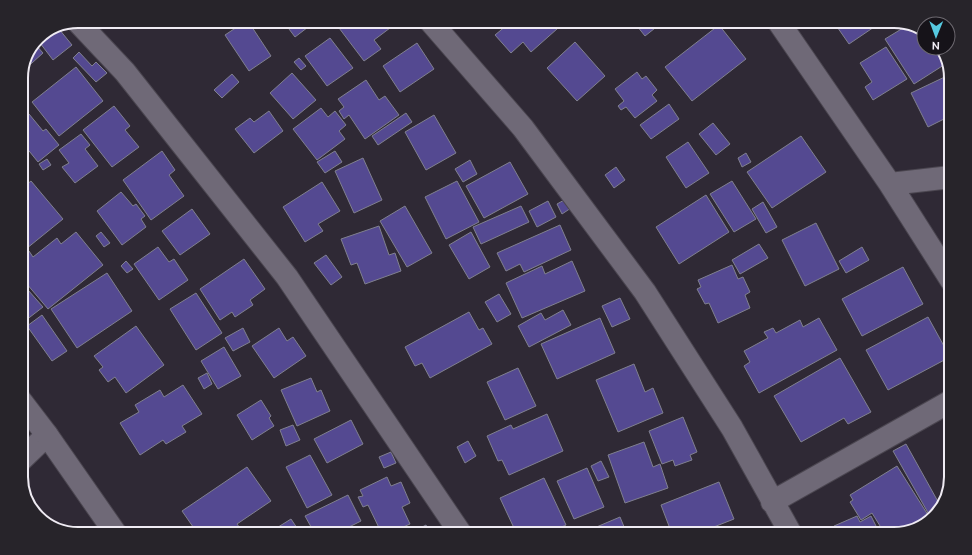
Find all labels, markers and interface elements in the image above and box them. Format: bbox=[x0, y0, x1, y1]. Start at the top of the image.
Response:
north arrow bbox=[916, 16, 956, 56]
text: N bbox=[932, 40, 940, 52]

